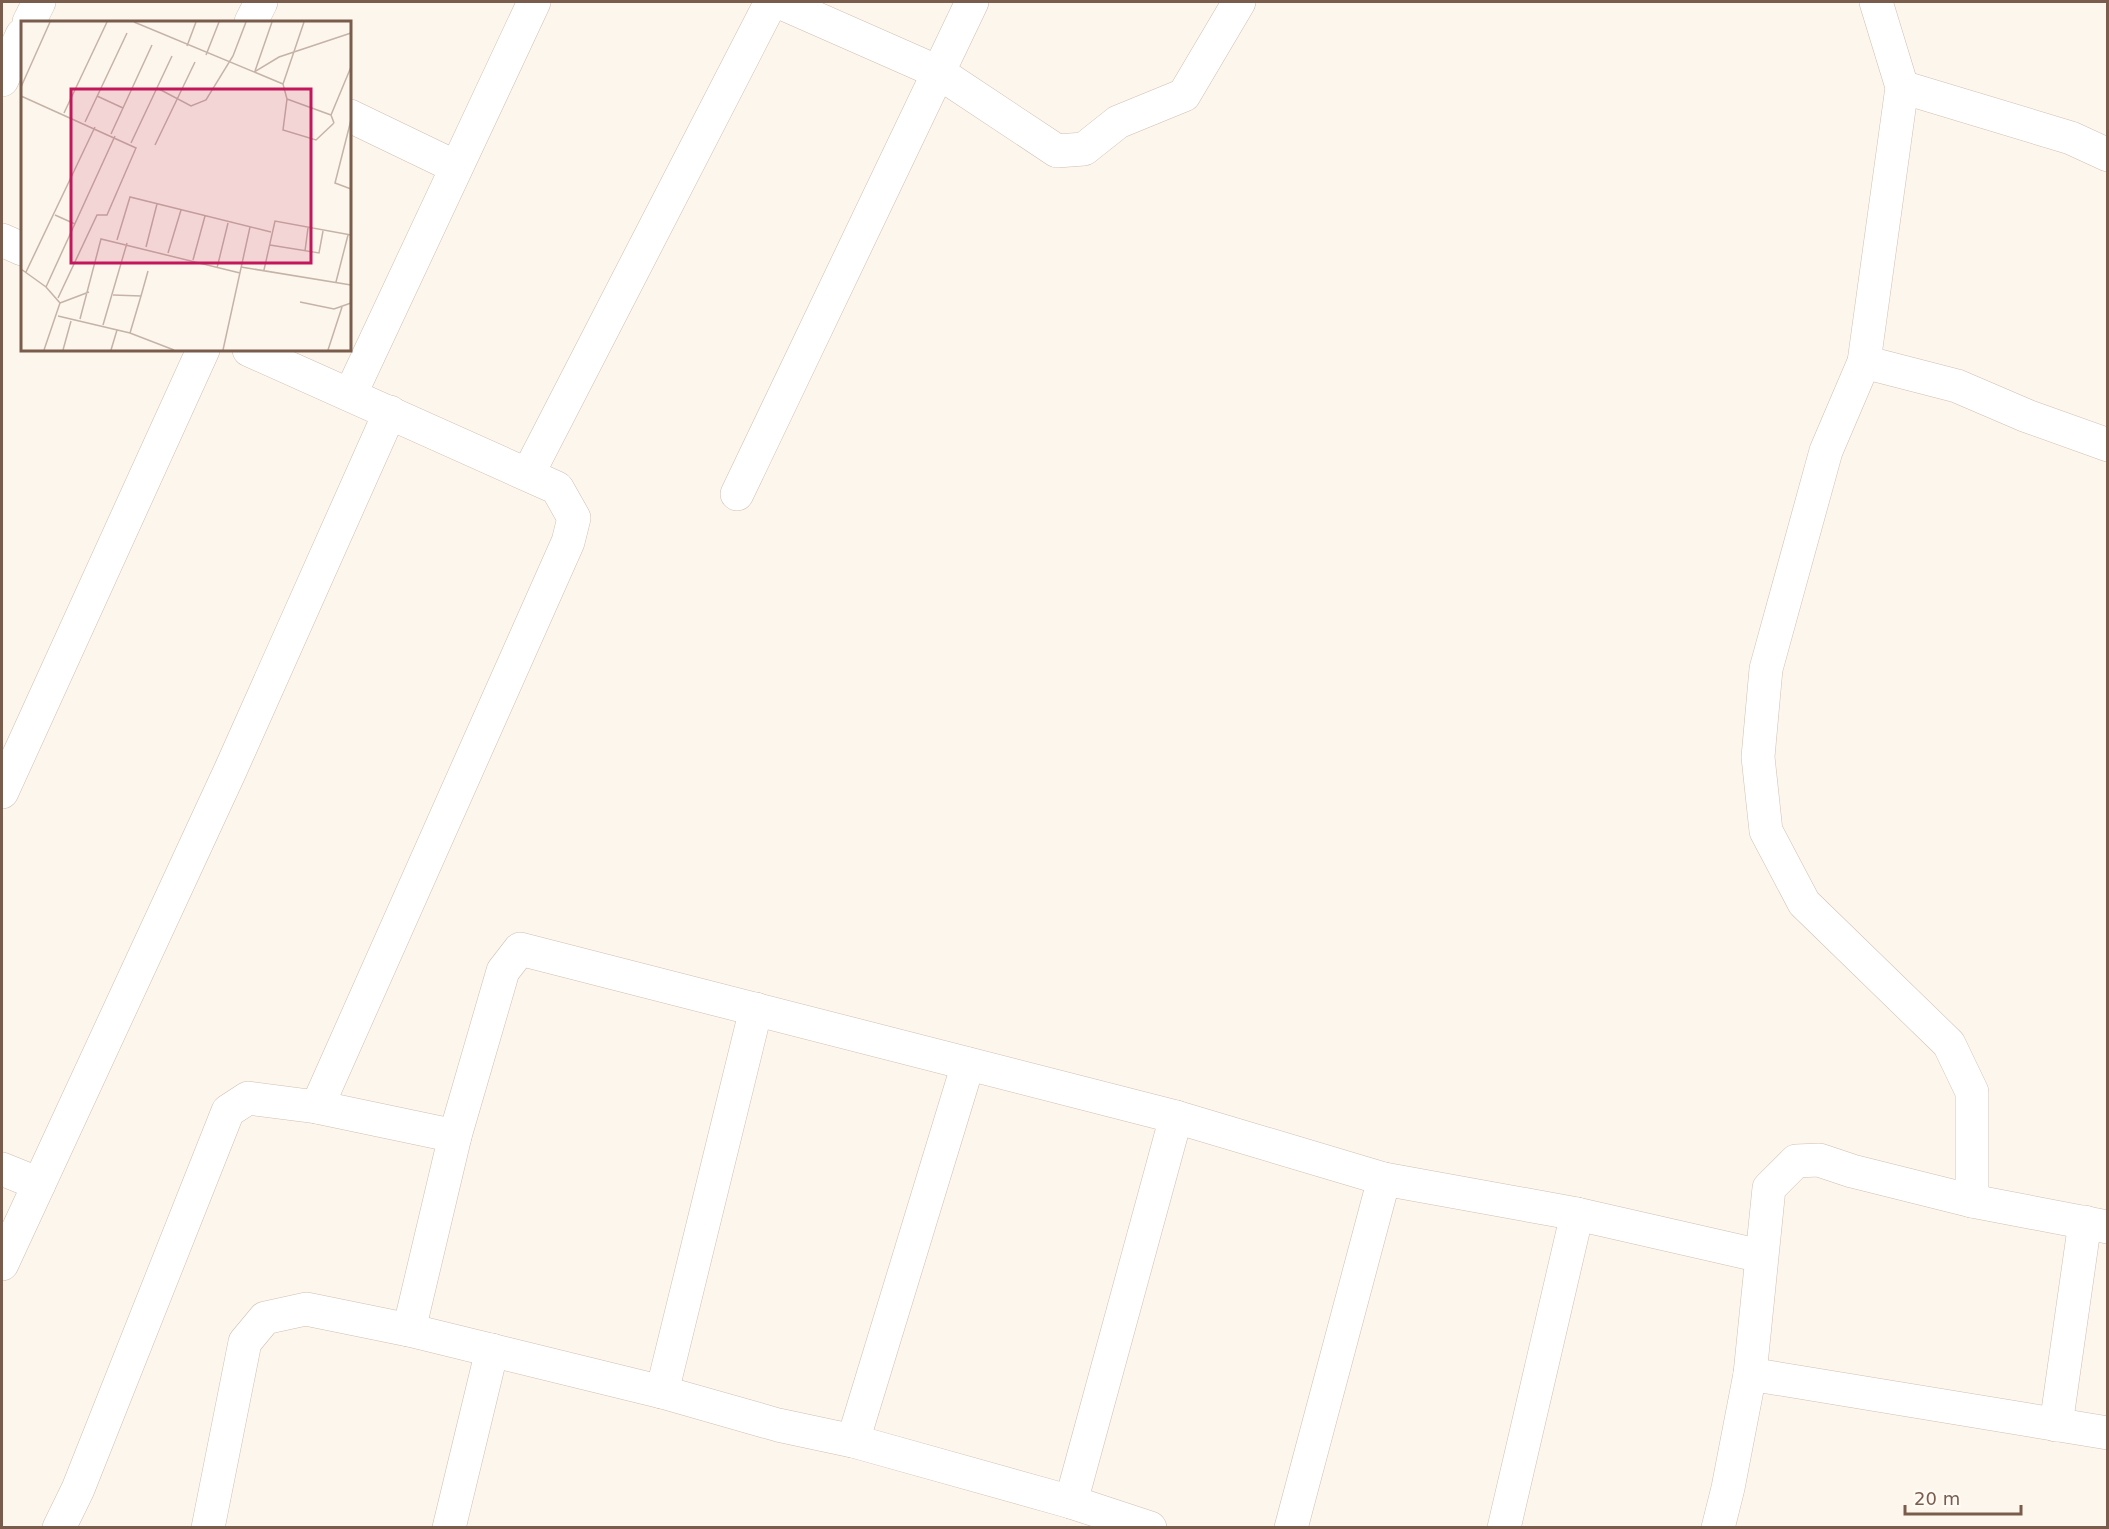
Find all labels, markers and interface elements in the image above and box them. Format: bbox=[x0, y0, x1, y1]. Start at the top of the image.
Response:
inset map bbox=[21, 21, 351, 351]
scale bar bbox=[1905, 1478, 2020, 1516]
text: 20 m bbox=[1914, 1488, 1960, 1509]

